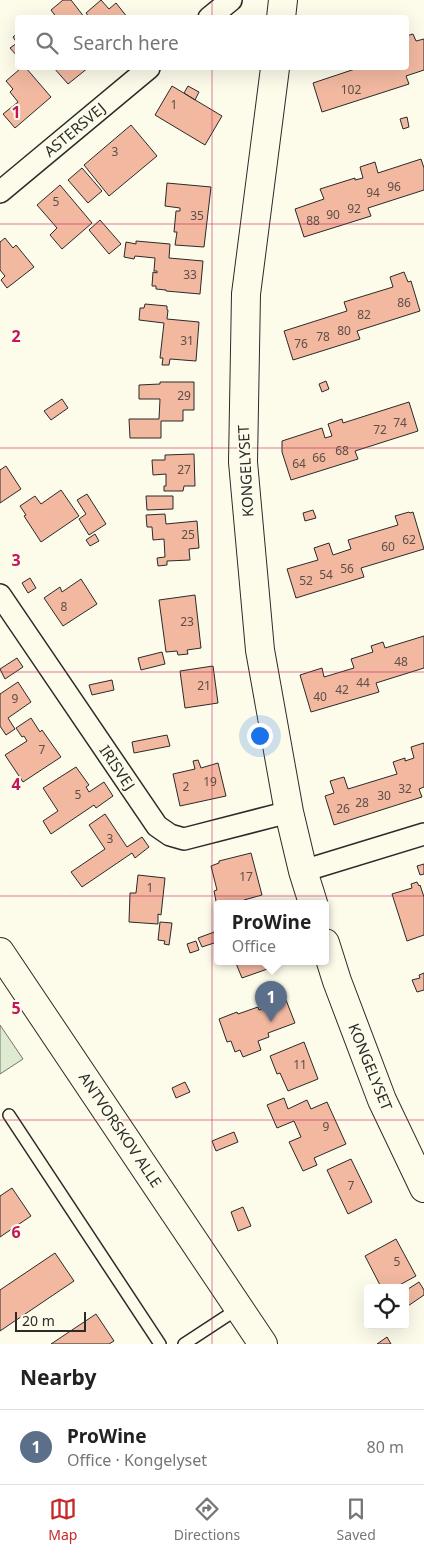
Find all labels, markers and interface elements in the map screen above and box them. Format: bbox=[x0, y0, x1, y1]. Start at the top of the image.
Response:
search box bbox=[15, 15, 409, 70]
icon: search bbox=[33, 29, 61, 57]
text: Search here bbox=[73, 30, 179, 56]
house number: 102 bbox=[341, 81, 361, 98]
house number: 1 bbox=[171, 96, 177, 113]
street label: ASTERSVEJ bbox=[39, 98, 109, 161]
text: 1 bbox=[11, 101, 21, 123]
house number: 3 bbox=[112, 143, 119, 160]
house number: 96 bbox=[387, 178, 401, 195]
house number: 94 bbox=[366, 184, 380, 201]
house number: 5 bbox=[53, 193, 60, 210]
house number: 92 bbox=[347, 200, 361, 217]
house number: 90 bbox=[326, 206, 340, 223]
house number: 35 bbox=[190, 207, 204, 224]
house number: 88 bbox=[306, 212, 320, 229]
house number: 33 bbox=[183, 266, 197, 283]
house number: 86 bbox=[397, 294, 411, 311]
house number: 82 bbox=[357, 306, 371, 323]
house number: 80 bbox=[337, 322, 351, 339]
text: 2 bbox=[11, 325, 21, 347]
house number: 78 bbox=[316, 328, 330, 345]
house number: 31 bbox=[180, 332, 194, 349]
house number: 76 bbox=[294, 335, 308, 352]
house number: 29 bbox=[177, 387, 191, 404]
house number: 74 bbox=[393, 414, 407, 431]
house number: 72 bbox=[373, 421, 387, 438]
street label: KONGELYSET bbox=[233, 424, 257, 518]
house number: 68 bbox=[335, 442, 349, 459]
house number: 66 bbox=[312, 449, 326, 466]
house number: 64 bbox=[292, 455, 306, 472]
house number: 27 bbox=[177, 461, 191, 478]
house number: 25 bbox=[181, 526, 195, 543]
house number: 62 bbox=[402, 531, 416, 548]
house number: 60 bbox=[381, 538, 395, 555]
text: 3 bbox=[11, 549, 21, 571]
house number: 56 bbox=[340, 560, 354, 577]
house number: 54 bbox=[319, 566, 333, 583]
house number: 52 bbox=[299, 572, 313, 589]
house number: 8 bbox=[61, 598, 68, 615]
house number: 23 bbox=[180, 613, 194, 630]
house number: 48 bbox=[394, 653, 408, 670]
house number: 44 bbox=[356, 674, 370, 691]
house number: 21 bbox=[197, 677, 211, 694]
house number: 42 bbox=[335, 681, 349, 698]
house number: 40 bbox=[313, 688, 327, 705]
house number: 9 bbox=[12, 690, 19, 707]
your location bbox=[247, 723, 273, 749]
house number: 7 bbox=[39, 741, 46, 758]
street label: IRISVEJ bbox=[96, 741, 140, 794]
text: 4 bbox=[11, 773, 21, 795]
house number: 19 bbox=[203, 773, 217, 790]
house number: 2 bbox=[183, 778, 190, 795]
house number: 32 bbox=[398, 780, 412, 797]
house number: 5 bbox=[75, 786, 82, 803]
house number: 30 bbox=[377, 787, 391, 804]
house number: 28 bbox=[355, 794, 369, 811]
house number: 26 bbox=[336, 800, 350, 817]
house number: 3 bbox=[107, 830, 114, 847]
house number: 17 bbox=[239, 868, 253, 885]
house number: 1 bbox=[147, 879, 153, 896]
popup bbox=[214, 900, 329, 965]
text: ProWine bbox=[232, 909, 311, 935]
text: Office bbox=[232, 935, 276, 957]
pin: 1 bbox=[255, 981, 287, 1022]
text: 5 bbox=[11, 997, 21, 1019]
street label: KONGELYSET bbox=[344, 1020, 398, 1114]
house number: 11 bbox=[293, 1056, 307, 1073]
street label: ANTVORSKOV ALLE bbox=[75, 1068, 167, 1191]
house number: 9 bbox=[323, 1118, 330, 1135]
house number: 7 bbox=[348, 1177, 355, 1194]
text: 6 bbox=[11, 1221, 21, 1243]
house number: 5 bbox=[394, 1253, 401, 1270]
map controls bbox=[364, 1284, 409, 1329]
button: locate bbox=[364, 1284, 409, 1329]
scale bar bbox=[15, 1309, 86, 1332]
text: 20 m bbox=[22, 1311, 55, 1330]
text: Nearby bbox=[20, 1363, 96, 1391]
text: ProWine bbox=[67, 1423, 147, 1449]
text: 1 bbox=[31, 1436, 41, 1458]
text: 80 m bbox=[367, 1436, 404, 1458]
text: Office · Kongelyset bbox=[67, 1449, 207, 1471]
tab: Map bbox=[48, 1495, 77, 1544]
tab: Directions bbox=[174, 1495, 240, 1544]
tab: Saved bbox=[337, 1495, 376, 1544]

